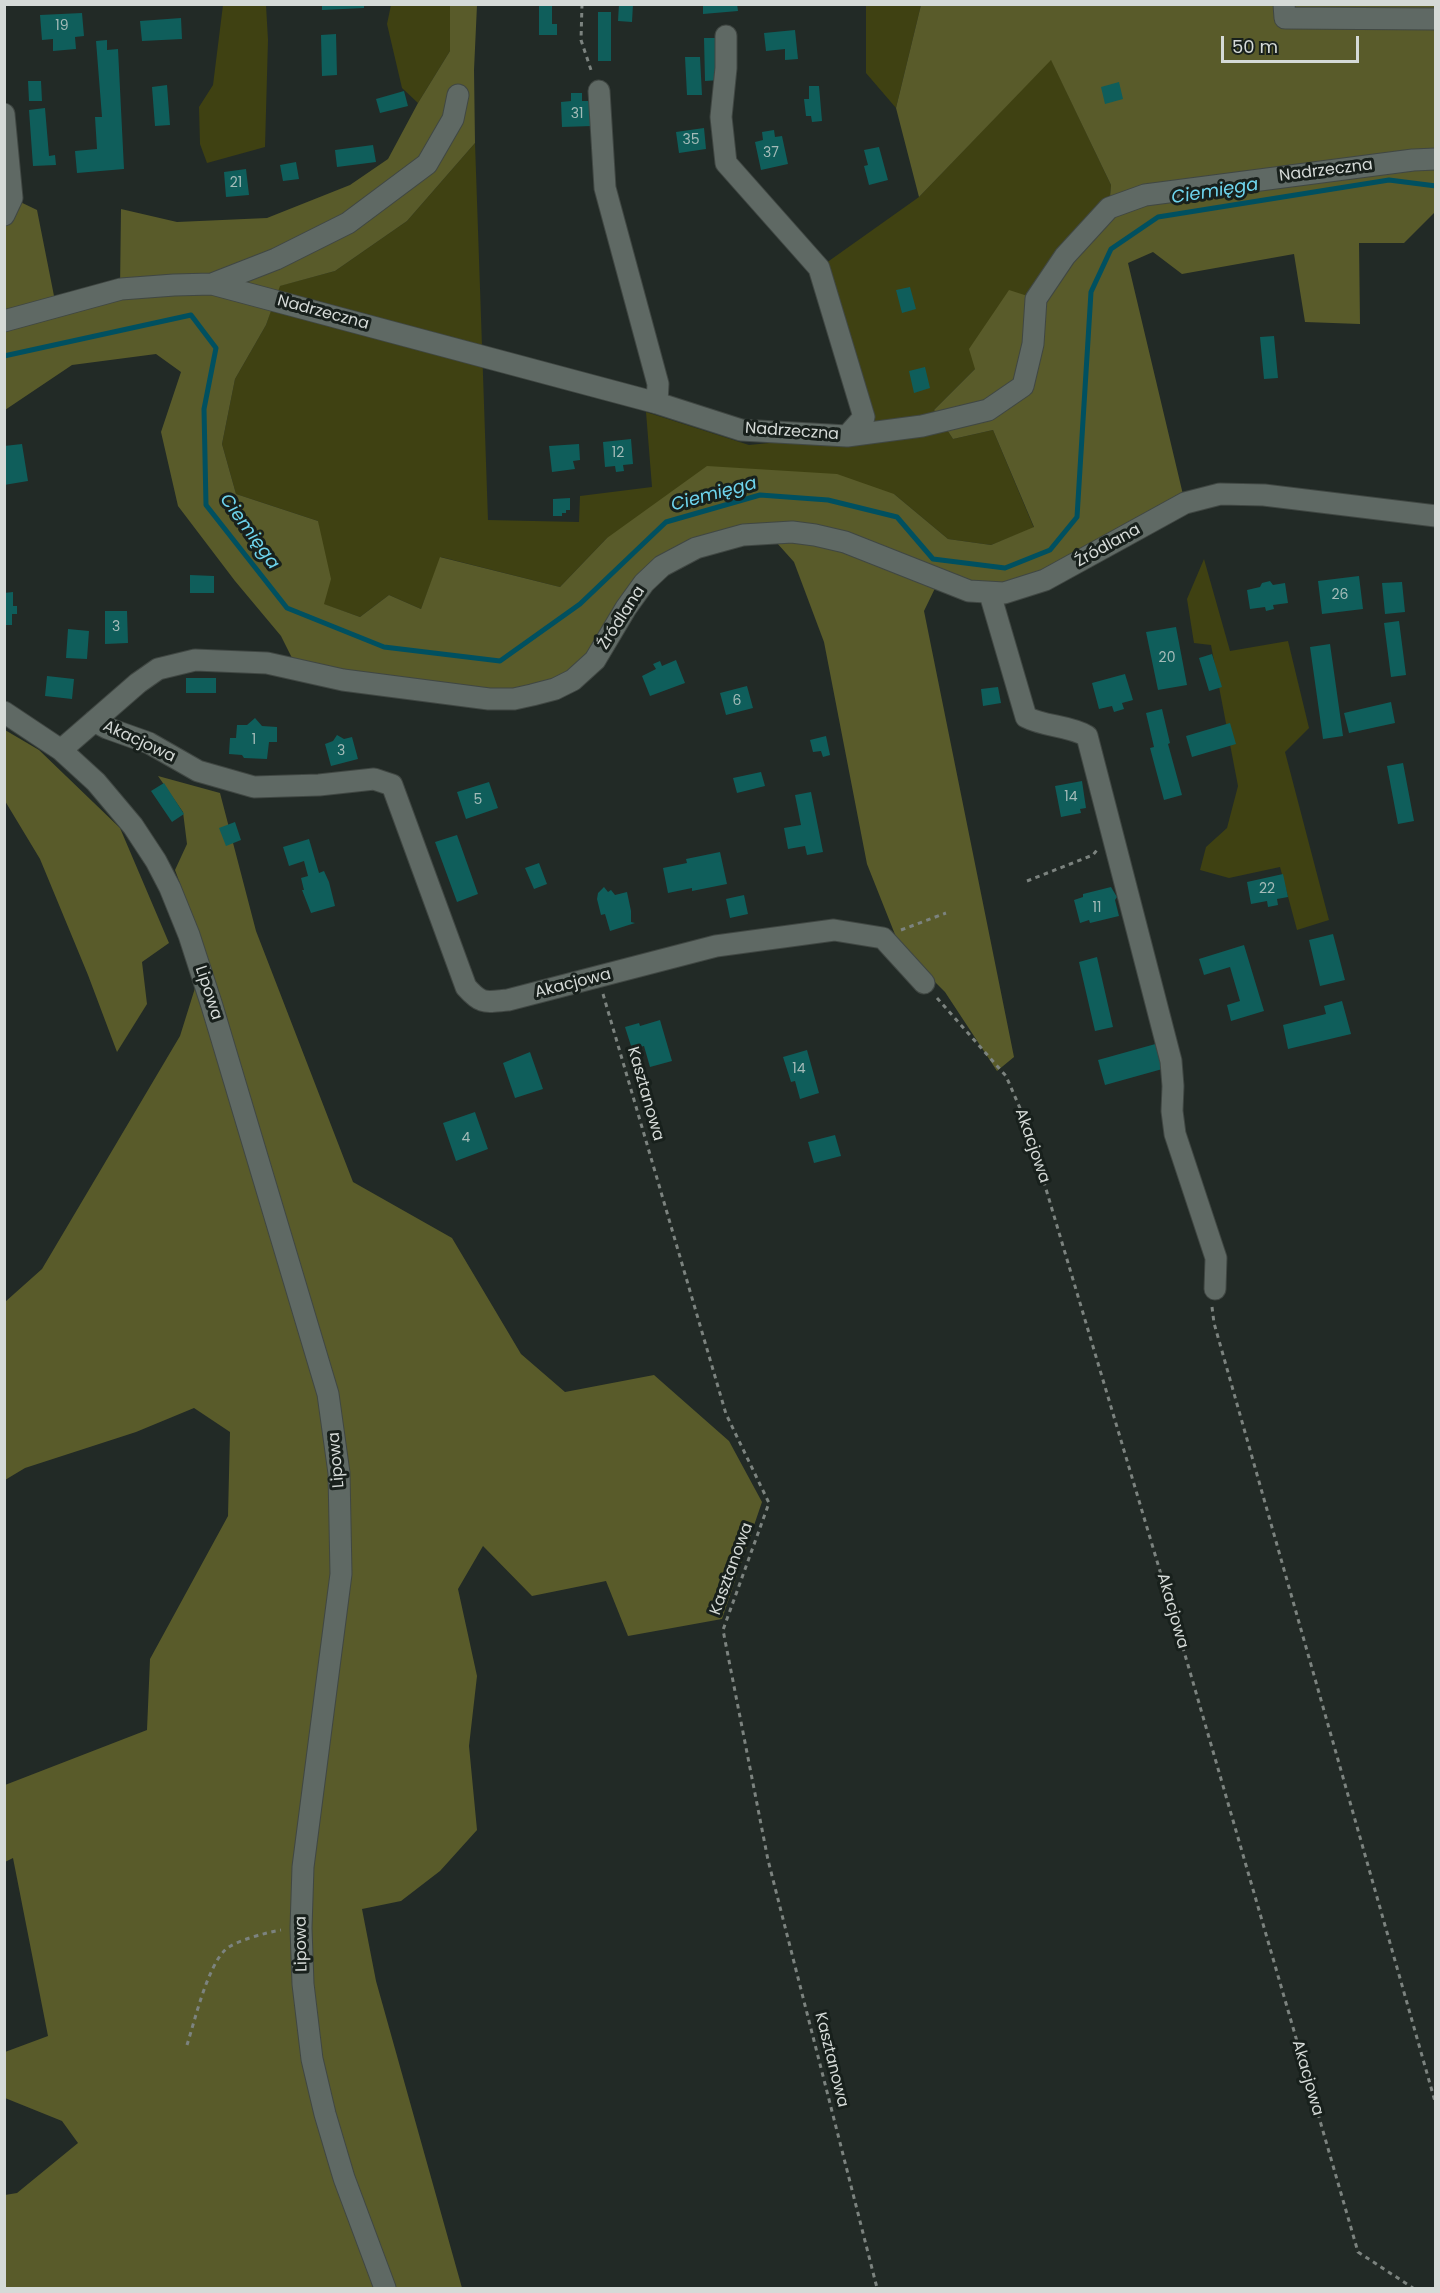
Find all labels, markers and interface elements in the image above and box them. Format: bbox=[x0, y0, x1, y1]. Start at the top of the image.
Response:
house number: 19 bbox=[55, 18, 69, 34]
scale bar bbox=[1224, 24, 1362, 62]
text: 50 m bbox=[1232, 34, 1278, 59]
house number: 31 bbox=[571, 106, 583, 122]
house number: 35 bbox=[682, 132, 700, 148]
house number: 37 bbox=[763, 145, 779, 161]
street label: Nadrzeczna bbox=[1278, 156, 1374, 186]
water label: Ciemięga bbox=[1170, 174, 1260, 210]
house number: 21 bbox=[230, 175, 242, 191]
street label: Nadrzeczna bbox=[275, 292, 371, 334]
street label: Nadrzeczna bbox=[744, 419, 840, 445]
house number: 12 bbox=[612, 445, 624, 461]
water label: Ciemięga bbox=[669, 473, 759, 517]
water label: Ciemięga bbox=[214, 490, 284, 574]
street label: Źródlana bbox=[1072, 520, 1144, 572]
street label: Źródlana bbox=[594, 583, 650, 653]
house number: 26 bbox=[1332, 587, 1348, 603]
house number: 3 bbox=[112, 619, 120, 635]
house number: 20 bbox=[1159, 650, 1175, 666]
house number: 6 bbox=[733, 693, 741, 709]
street label: Akacjowa bbox=[100, 717, 178, 767]
house number: 1 bbox=[252, 732, 256, 748]
house number: 3 bbox=[337, 743, 345, 759]
house number: 14 bbox=[1064, 789, 1078, 805]
house number: 5 bbox=[474, 792, 482, 808]
house number: 22 bbox=[1259, 881, 1275, 897]
house number: 11 bbox=[1093, 900, 1101, 916]
street label: Lipowa bbox=[190, 963, 226, 1023]
street label: Akacjowa bbox=[533, 965, 613, 1003]
street label: Kasztanowa bbox=[622, 1045, 668, 1143]
house number: 14 bbox=[792, 1061, 806, 1077]
street label: Akacjowa bbox=[1010, 1106, 1054, 1186]
house number: 4 bbox=[462, 1130, 470, 1146]
street label: Lipowa bbox=[325, 1431, 349, 1489]
street label: Kasztanowa bbox=[706, 1520, 758, 1618]
street label: Akacjowa bbox=[1152, 1571, 1192, 1651]
street label: Lipowa bbox=[292, 1916, 312, 1972]
street label: Kasztanowa bbox=[810, 2011, 852, 2109]
street label: Akacjowa bbox=[1287, 2038, 1327, 2118]

